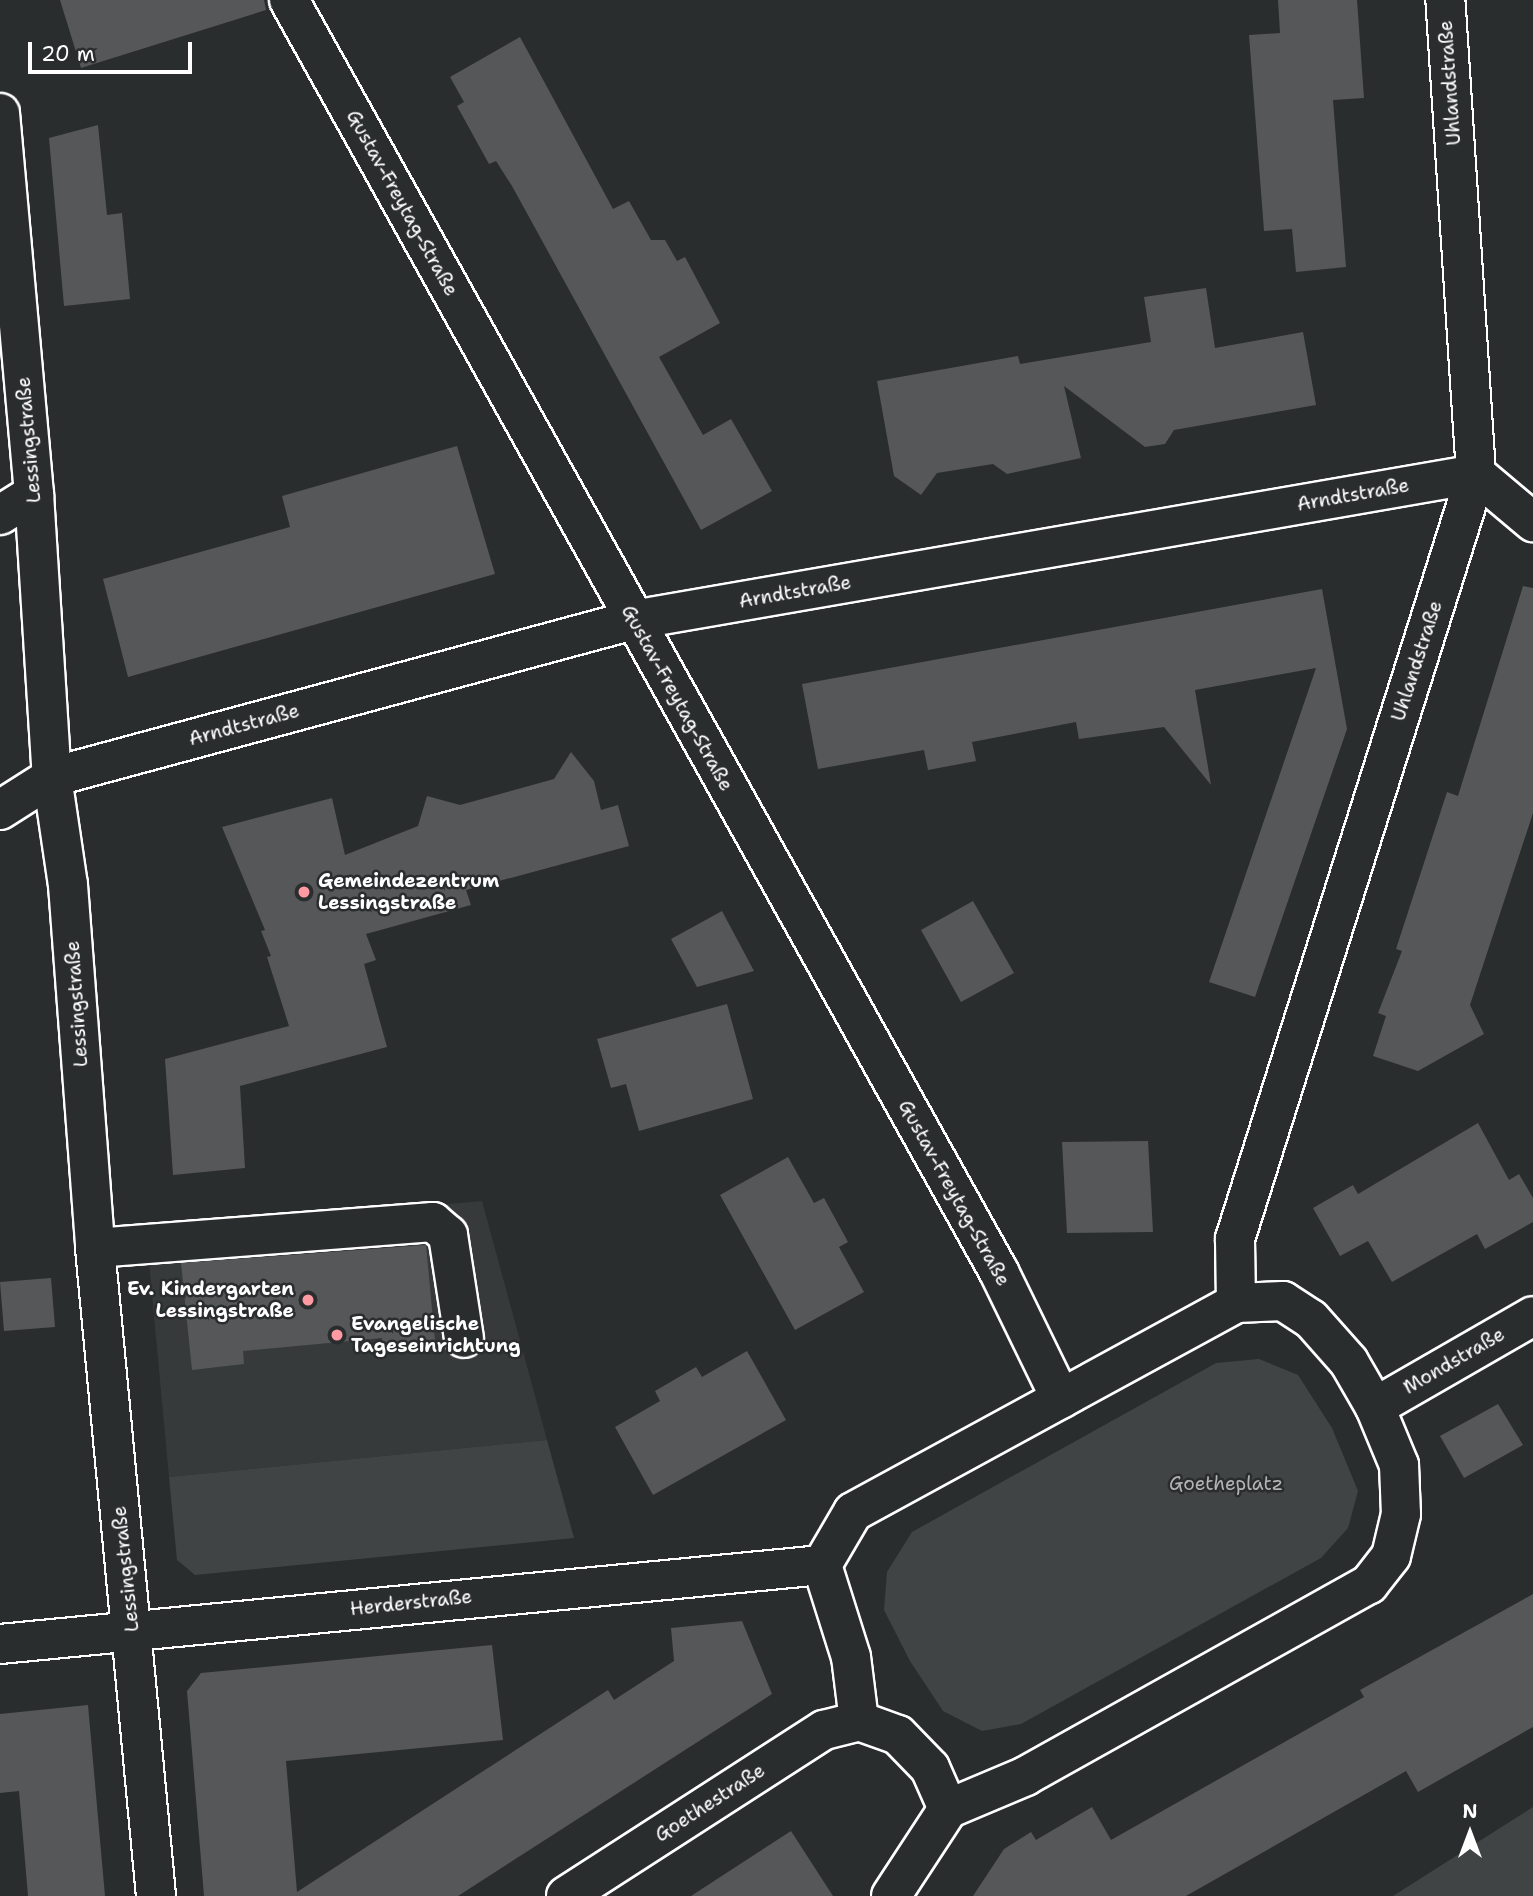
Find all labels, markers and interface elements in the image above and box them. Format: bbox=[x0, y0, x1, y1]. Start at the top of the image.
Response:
street label: Uhlandstraße bbox=[1434, 20, 1466, 146]
scale bar bbox=[32, 28, 196, 72]
text: 20 m bbox=[41, 40, 95, 68]
street label: Gustav-Freytag-Straße bbox=[341, 106, 463, 300]
street label: Lessingstraße bbox=[12, 376, 46, 504]
street label: Arndtstraße bbox=[1295, 474, 1411, 516]
street label: Arndtstraße bbox=[737, 571, 853, 613]
street label: Uhlandstraße bbox=[1387, 598, 1447, 724]
street label: Gustav-Freytag-Straße bbox=[616, 601, 738, 795]
street label: Arndtstraße bbox=[186, 699, 302, 751]
place label: Gemeindezentrum Lessingstraße bbox=[318, 870, 499, 914]
marker: Gemeindezentrum Lessingstraße bbox=[296, 884, 312, 900]
street label: Lessingstraße bbox=[61, 940, 93, 1068]
street label: Gustav-Freytag-Straße bbox=[893, 1096, 1015, 1290]
place label: Ev. Kindergarten Lessingstraße bbox=[127, 1278, 294, 1322]
marker: Ev. Kindergarten Lessingstraße bbox=[300, 1292, 316, 1308]
place label: Evangelische Tageseinrichtung bbox=[351, 1313, 521, 1357]
street label: Mondstraße bbox=[1399, 1323, 1509, 1399]
marker: Evangelische Tageseinrichtung bbox=[329, 1327, 345, 1343]
park label: Goetheplatz bbox=[1169, 1473, 1283, 1495]
street label: Lessingstraße bbox=[108, 1505, 144, 1633]
street label: Herderstraße bbox=[349, 1585, 473, 1621]
street label: Goethestraße bbox=[651, 1759, 769, 1847]
north arrow bbox=[1435, 1798, 1505, 1868]
text: N bbox=[1462, 1799, 1478, 1824]

